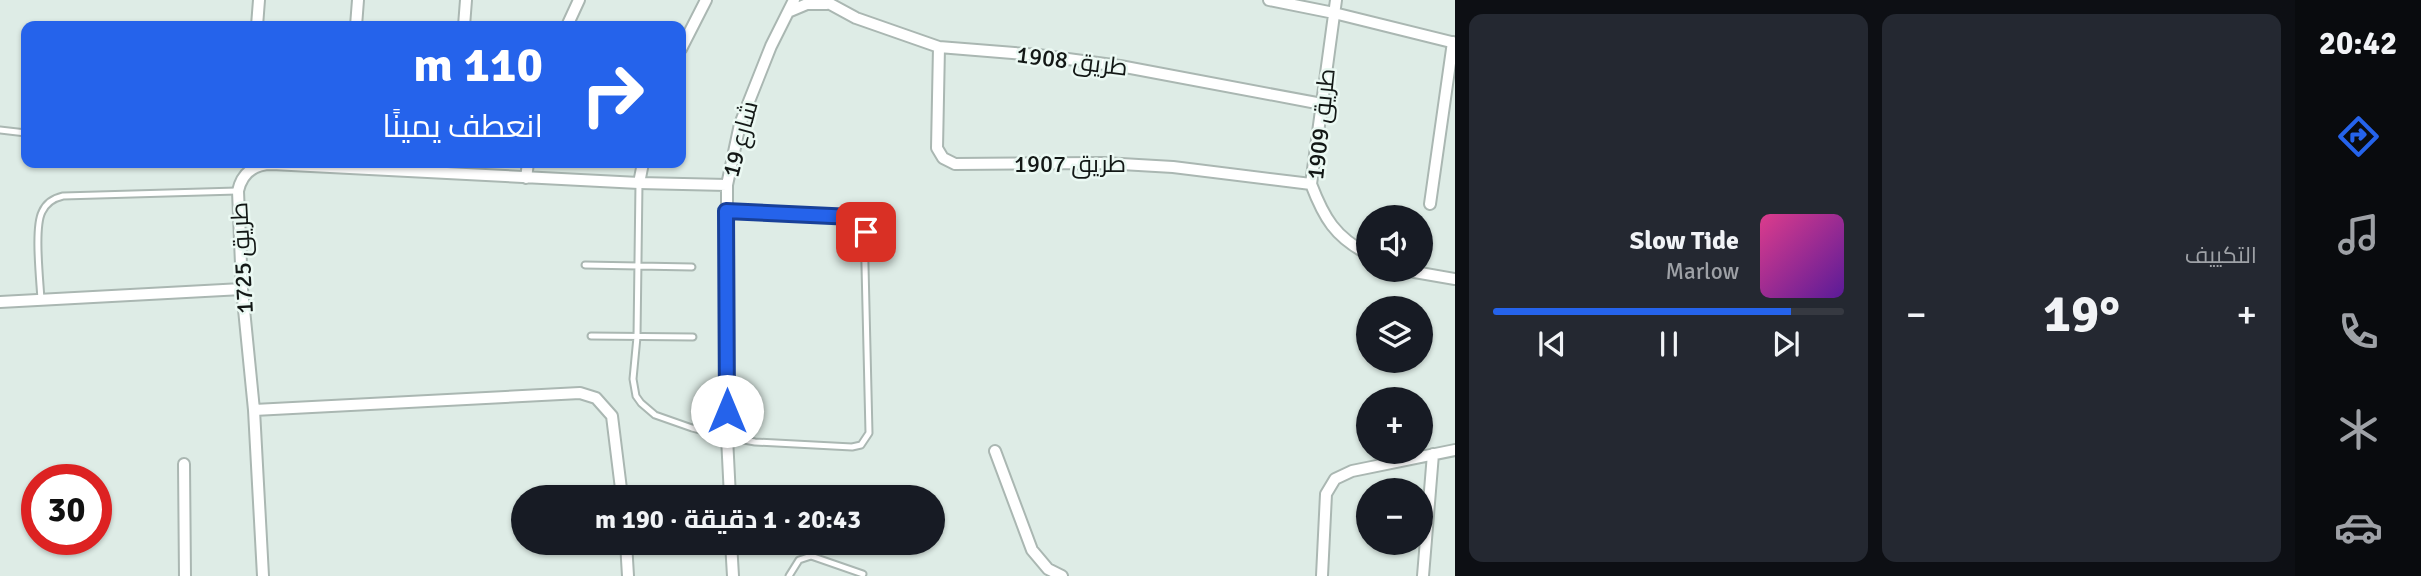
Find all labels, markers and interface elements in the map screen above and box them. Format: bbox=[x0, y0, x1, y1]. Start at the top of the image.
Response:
text: 20:42 bbox=[2319, 24, 2397, 63]
text: 110 m bbox=[413, 35, 543, 95]
street label: طريق 1908 bbox=[1015, 39, 1129, 83]
icon: right bbox=[567, 49, 658, 140]
street label: طريق 1909 bbox=[1300, 67, 1342, 181]
street label: شارع 19 bbox=[715, 98, 766, 181]
text: انعطف يمينًا bbox=[382, 107, 543, 146]
icon: directions bbox=[2334, 112, 2383, 161]
street label: طريق 1907 bbox=[1014, 149, 1126, 179]
street label: طريق 1725 bbox=[224, 201, 260, 315]
pin bbox=[836, 202, 896, 262]
map controls bbox=[1356, 205, 1433, 555]
button: sound bbox=[1356, 205, 1433, 282]
icon: music bbox=[2334, 210, 2383, 259]
icon: arrive bbox=[847, 213, 885, 251]
text: Slow Tide bbox=[1630, 225, 1739, 257]
text: التكييف bbox=[2185, 241, 2257, 270]
text: Marlow bbox=[1665, 257, 1739, 286]
text: 19° bbox=[2043, 282, 2120, 346]
text: − bbox=[1906, 291, 1927, 338]
text: + bbox=[2236, 291, 2257, 338]
button: layers bbox=[1356, 296, 1433, 373]
icon: phone bbox=[2334, 307, 2383, 356]
icon: previous bbox=[1533, 325, 1571, 363]
icon: pause bbox=[1650, 325, 1688, 363]
icon: next bbox=[1767, 325, 1805, 363]
position arrow bbox=[690, 374, 764, 448]
button: + bbox=[1356, 387, 1433, 464]
icon: climate bbox=[2334, 405, 2383, 454]
speed limit sign: 30 bbox=[21, 464, 112, 555]
button: − bbox=[1356, 478, 1433, 555]
icon: car bbox=[2334, 503, 2383, 552]
text: 20:43 · 1 دقيقة · 190 m bbox=[595, 504, 861, 536]

